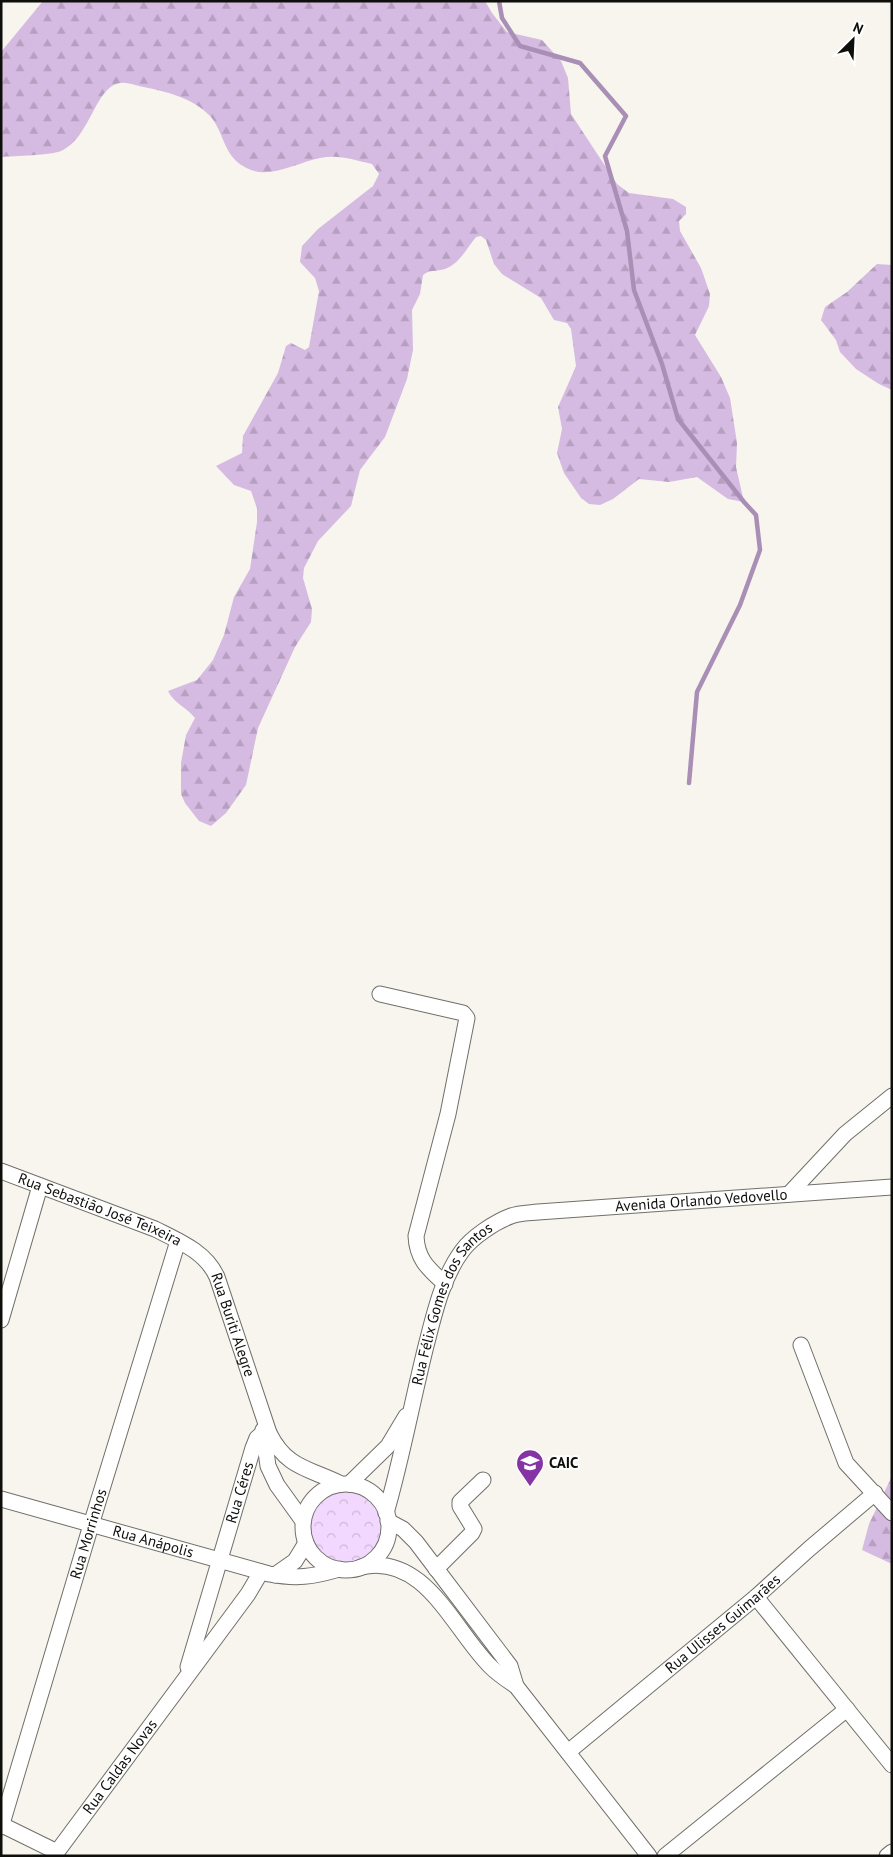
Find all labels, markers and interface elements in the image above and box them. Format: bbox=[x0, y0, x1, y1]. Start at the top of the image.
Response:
north arrow bbox=[828, 15, 878, 65]
text: N bbox=[850, 18, 866, 38]
street label: Rua Sebastião José Teixeira bbox=[16, 1168, 185, 1250]
street label: Avenida Orlando Vedovello bbox=[615, 1184, 788, 1216]
street label: Rua Félix Gomes dos Santos bbox=[407, 1218, 496, 1387]
street label: Rua Buriti Alegre bbox=[207, 1270, 260, 1379]
school or university icon: CAIC bbox=[515, 1448, 545, 1487]
place label: CAIC bbox=[549, 1453, 579, 1472]
street label: Rua Céres bbox=[221, 1459, 257, 1525]
street label: Rua Morrinhos bbox=[65, 1486, 111, 1581]
street label: Rua Anápolis bbox=[111, 1521, 196, 1561]
street label: Rua Ulisses Guimarães bbox=[661, 1570, 784, 1677]
street label: Rua Caldas Novas bbox=[78, 1715, 161, 1818]

